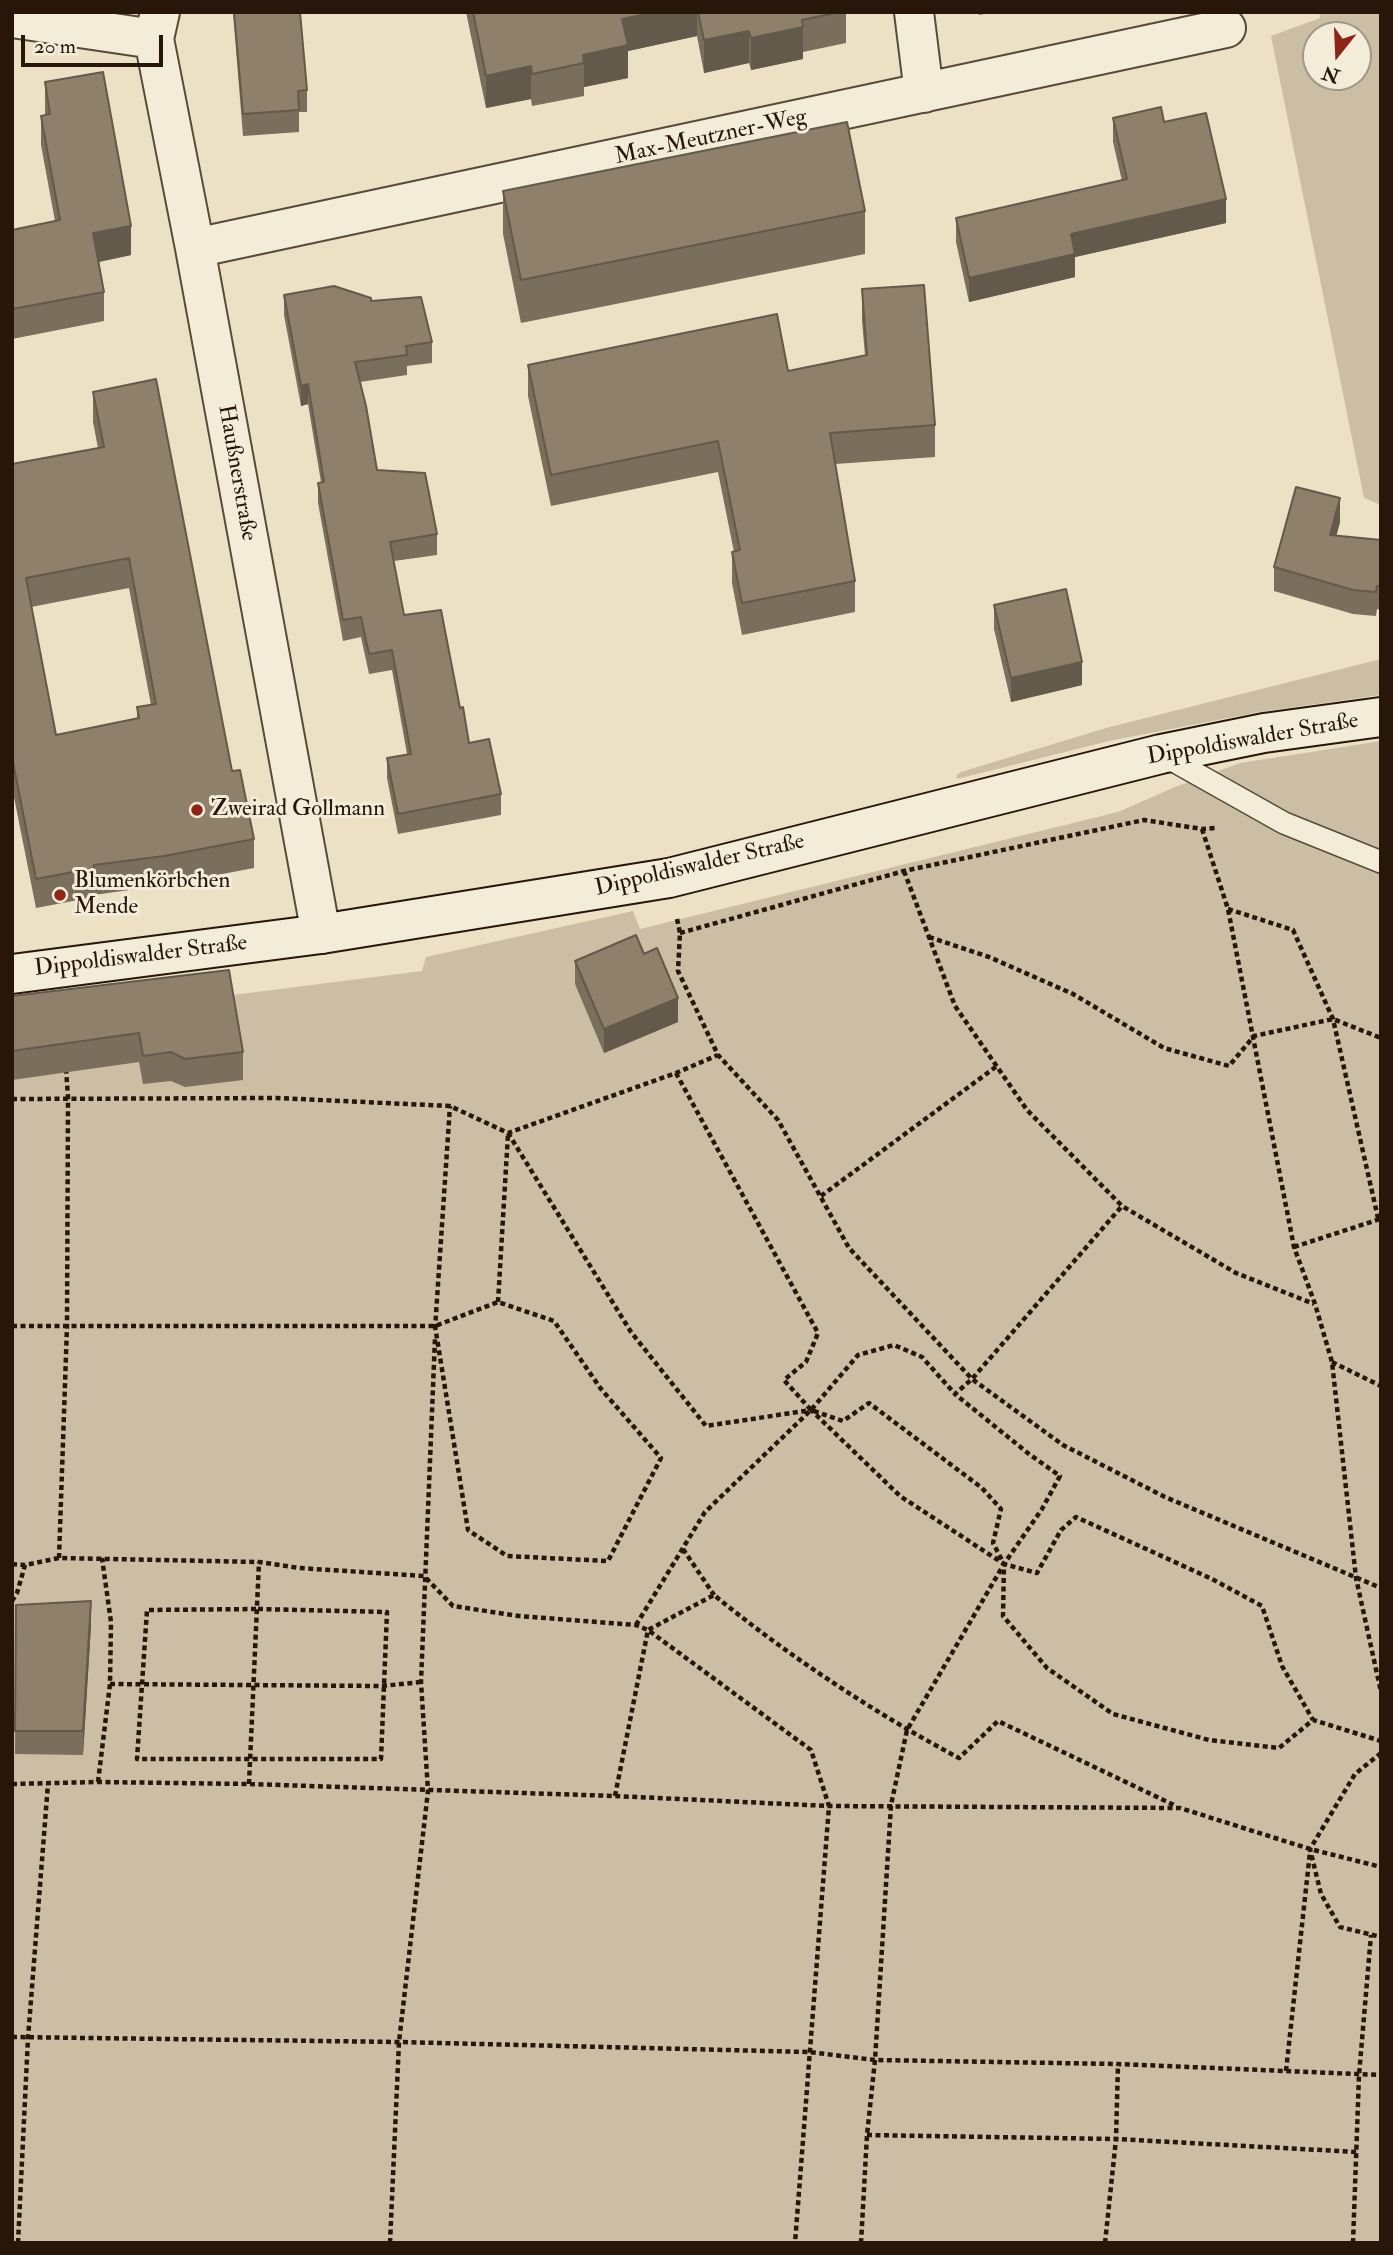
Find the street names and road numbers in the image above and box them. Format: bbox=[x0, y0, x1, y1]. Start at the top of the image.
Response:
street label: Max-Meutzner-Weg bbox=[613, 104, 809, 172]
street label: Haußnerstraße bbox=[210, 403, 262, 543]
street label: Dippoldiswalder Straße bbox=[1145, 708, 1361, 772]
street label: Dippoldiswalder Straße bbox=[593, 828, 807, 904]
street label: Dippoldiswalder Straße bbox=[33, 930, 249, 984]

